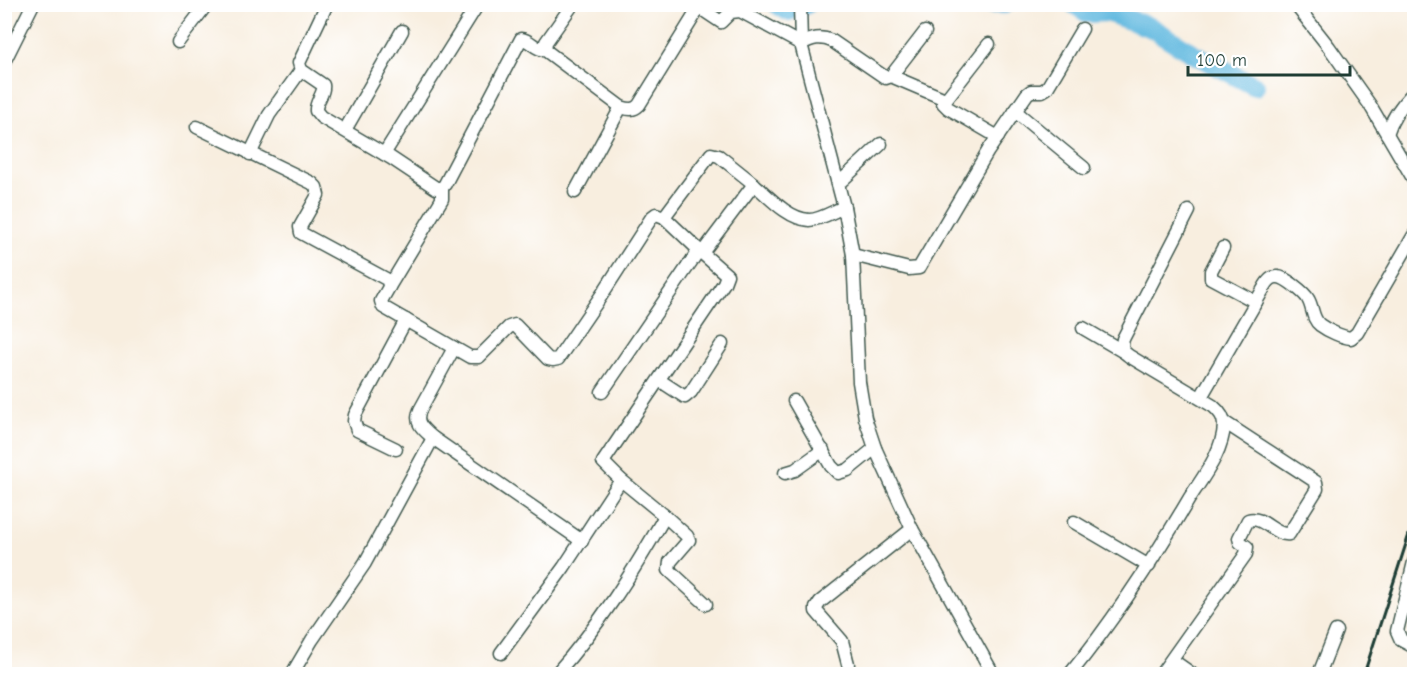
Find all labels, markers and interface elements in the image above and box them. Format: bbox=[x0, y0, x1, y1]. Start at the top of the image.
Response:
scale bar bbox=[1188, 39, 1350, 77]
text: 100 m bbox=[1197, 50, 1247, 71]

